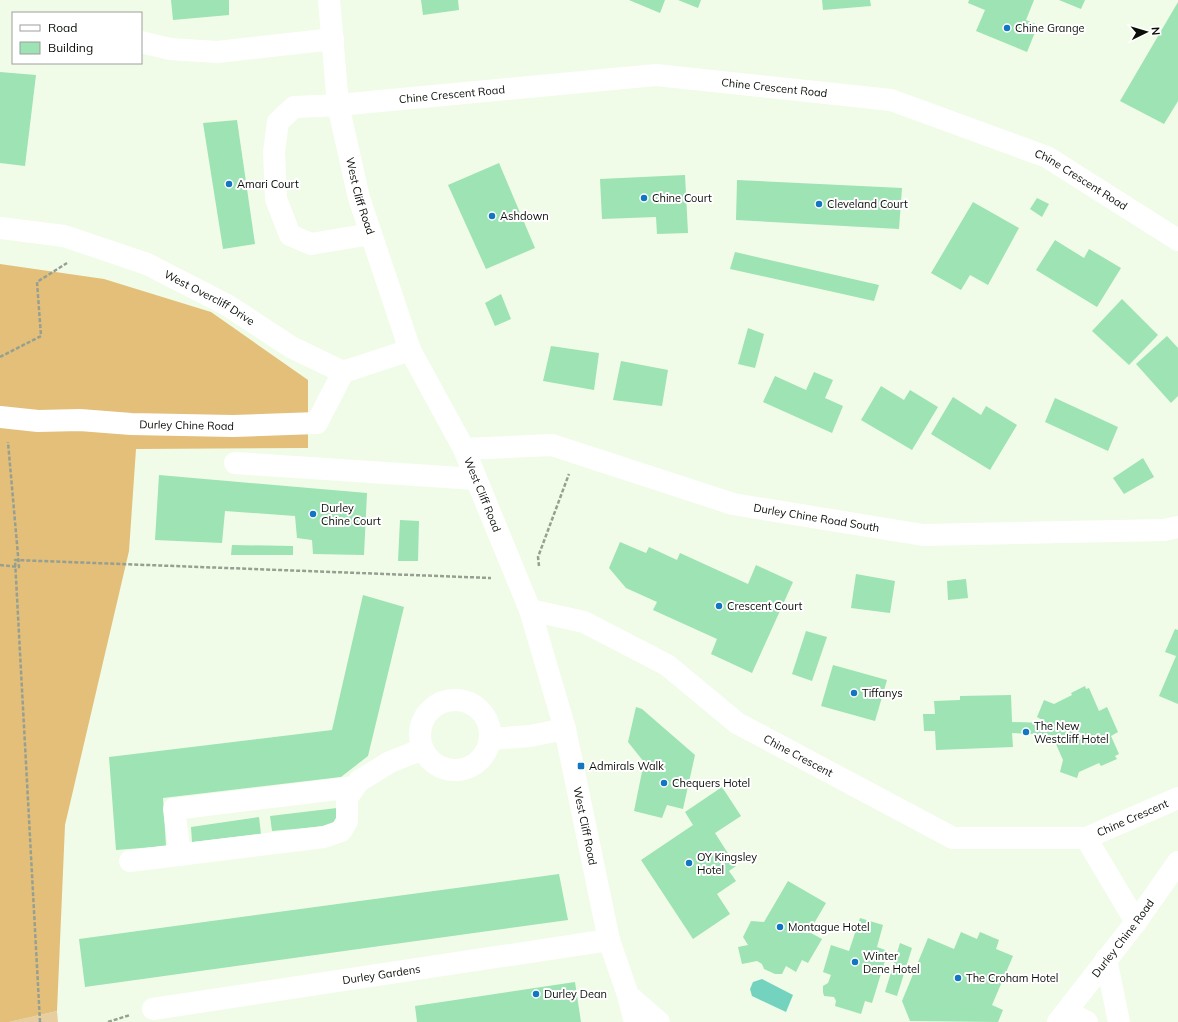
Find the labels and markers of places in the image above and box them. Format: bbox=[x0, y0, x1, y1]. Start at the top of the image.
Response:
place label: Chine Grange bbox=[1015, 21, 1085, 35]
marker: Chine Grange bbox=[1002, 23, 1012, 33]
place label: Amari Court bbox=[237, 177, 299, 191]
marker: Amari Court bbox=[224, 179, 234, 189]
place label: Chine Court bbox=[652, 191, 712, 205]
marker: Chine Court bbox=[639, 193, 649, 203]
place label: Cleveland Court bbox=[827, 197, 908, 211]
marker: Cleveland Court bbox=[814, 199, 824, 209]
place label: Ashdown bbox=[500, 209, 549, 223]
marker: Ashdown bbox=[487, 211, 497, 221]
place label: Durley Chine Court bbox=[321, 501, 381, 528]
marker: Durley Chine Court bbox=[308, 509, 318, 519]
place label: Crescent Court bbox=[727, 599, 802, 613]
marker: Crescent Court bbox=[714, 601, 724, 611]
place label: Tiffanys bbox=[862, 686, 903, 700]
marker: Tiffanys bbox=[849, 688, 859, 698]
place label: The New Westcliff Hotel bbox=[1034, 719, 1109, 746]
marker: The New Westcliff Hotel bbox=[1021, 727, 1031, 737]
place label: Admirals Walk bbox=[589, 759, 664, 773]
marker: Admirals Walk bbox=[576, 761, 586, 771]
place label: Chequers Hotel bbox=[672, 776, 750, 790]
marker: Chequers Hotel bbox=[659, 778, 669, 788]
place label: OY Kingsley Hotel bbox=[697, 850, 757, 877]
marker: OY Kingsley Hotel bbox=[684, 858, 694, 868]
place label: Montague Hotel bbox=[788, 920, 870, 934]
marker: Montague Hotel bbox=[775, 922, 785, 932]
place label: Winter Dene Hotel bbox=[863, 949, 920, 976]
marker: Winter Dene Hotel bbox=[850, 957, 860, 967]
place label: The Croham Hotel bbox=[966, 971, 1058, 985]
marker: The Croham Hotel bbox=[953, 973, 963, 983]
place label: Durley Dean bbox=[544, 987, 607, 1001]
marker: Durley Dean bbox=[531, 989, 541, 999]

